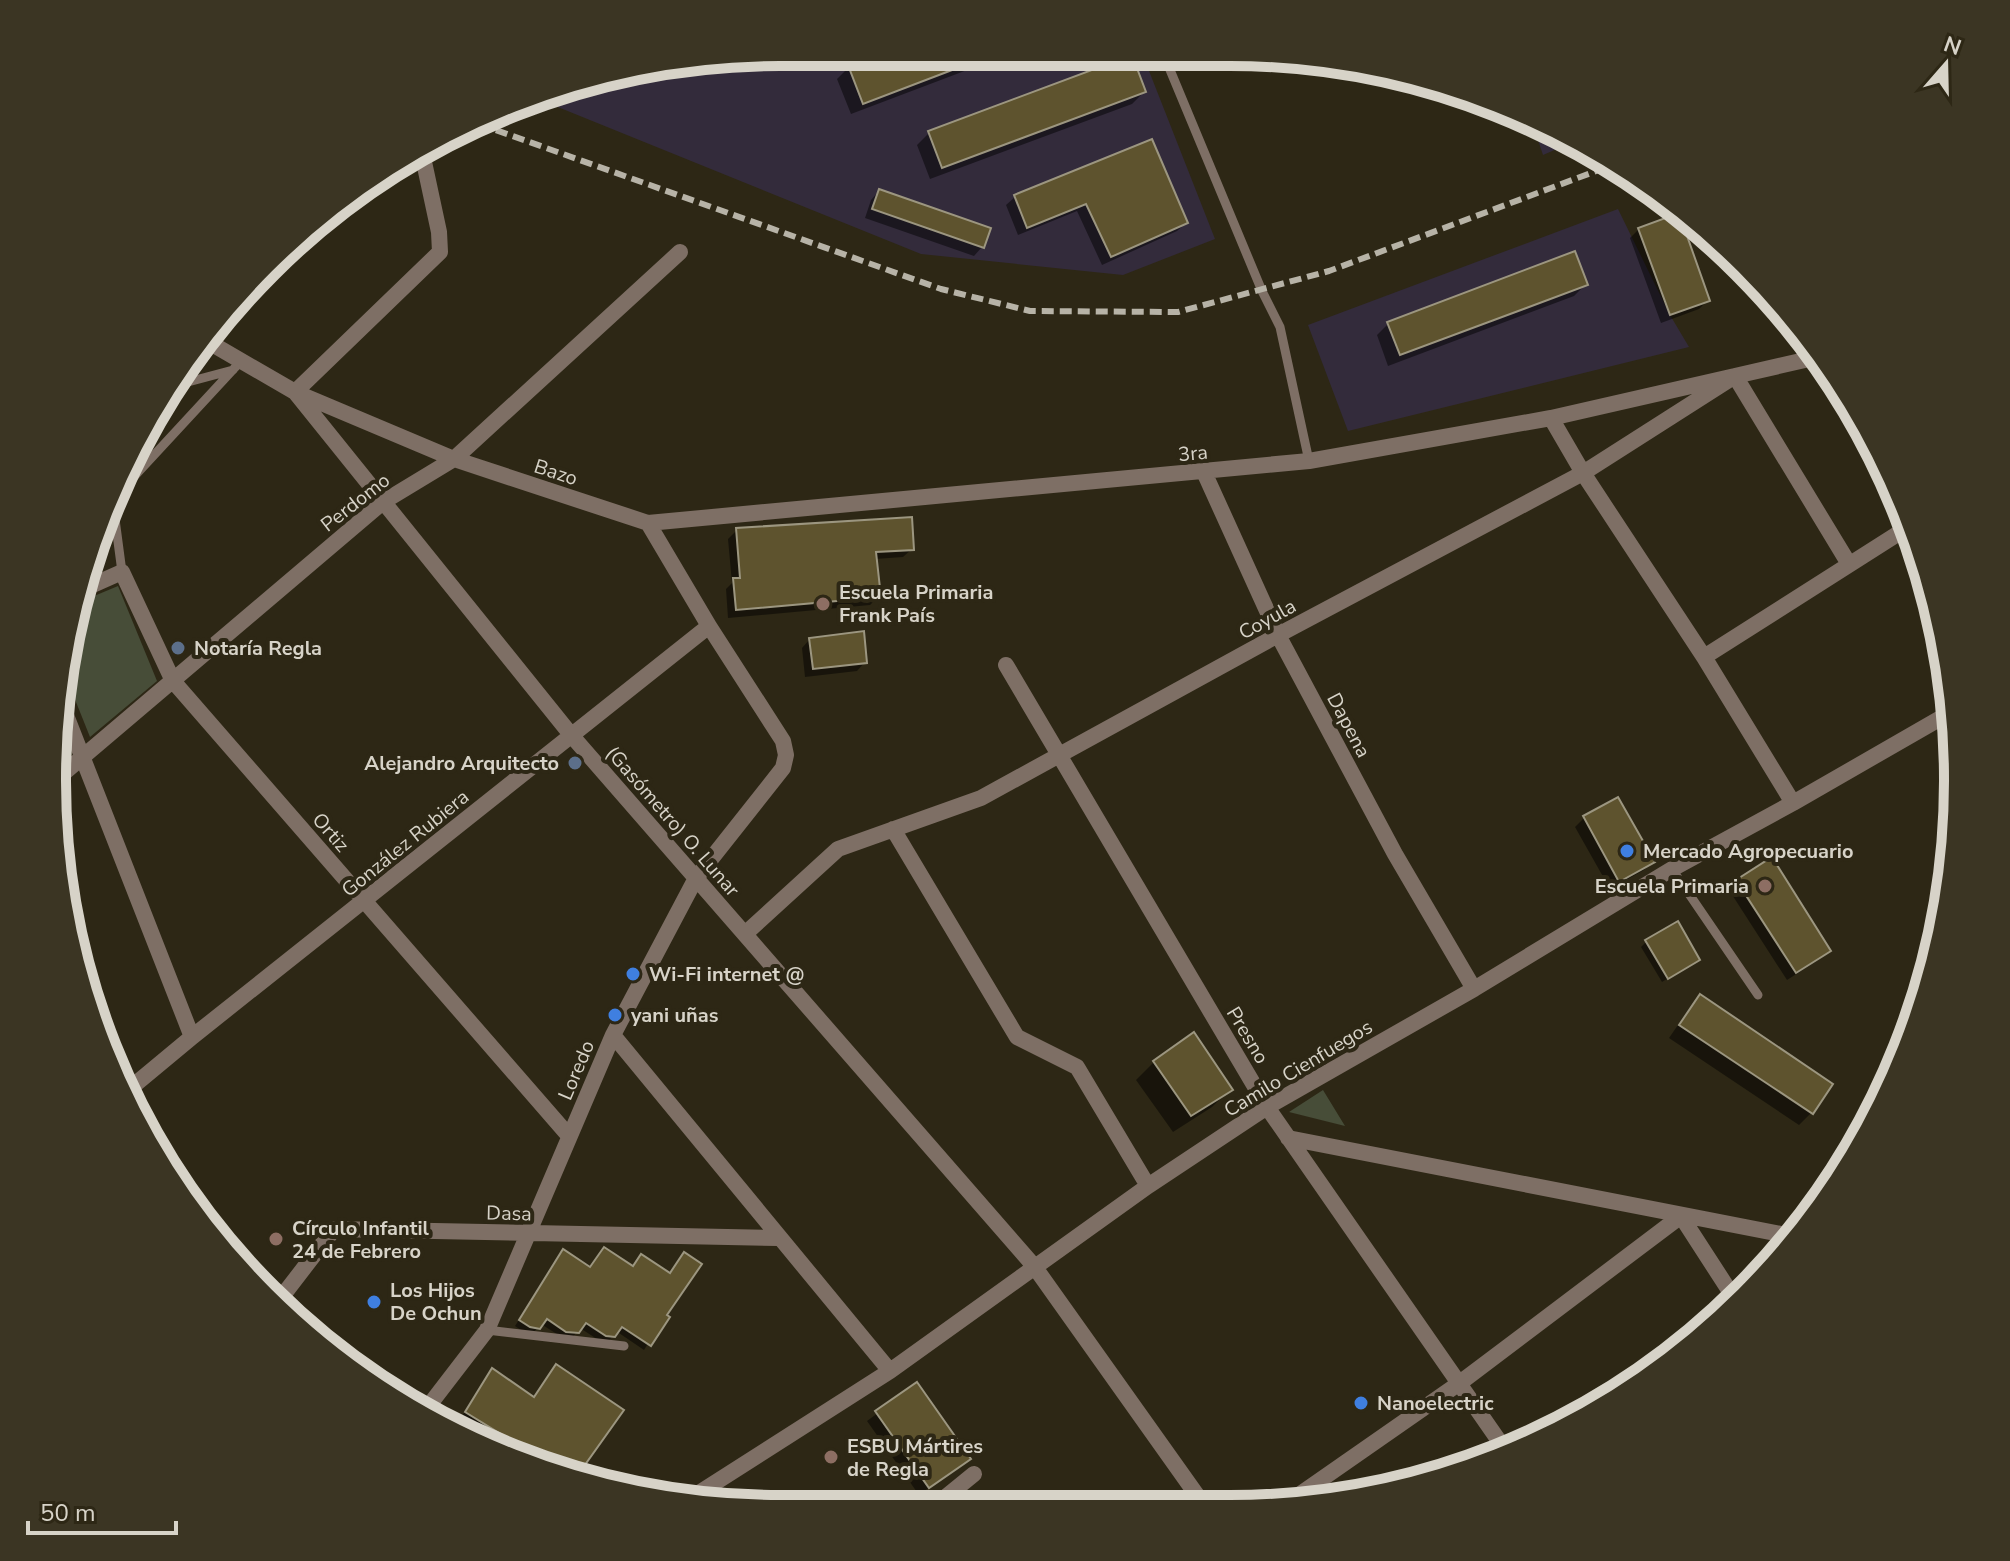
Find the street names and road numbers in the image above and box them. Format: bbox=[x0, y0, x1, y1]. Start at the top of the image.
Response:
street label: 3ra bbox=[1177, 439, 1209, 468]
street label: Bazo bbox=[531, 453, 581, 492]
street label: Perdomo bbox=[315, 467, 395, 538]
street label: Coyula bbox=[1234, 593, 1301, 646]
street label: Dapena bbox=[1320, 688, 1377, 762]
street label: (Gasómetro) O. Lunar bbox=[600, 740, 746, 902]
street label: González Rubiera bbox=[336, 784, 475, 903]
street label: Ortiz bbox=[306, 807, 355, 858]
street label: Presno bbox=[1220, 1002, 1275, 1069]
street label: Camilo Cienfuegos bbox=[1219, 1013, 1377, 1123]
street label: Loredo bbox=[552, 1036, 601, 1104]
street label: Dasa bbox=[486, 1200, 532, 1227]

